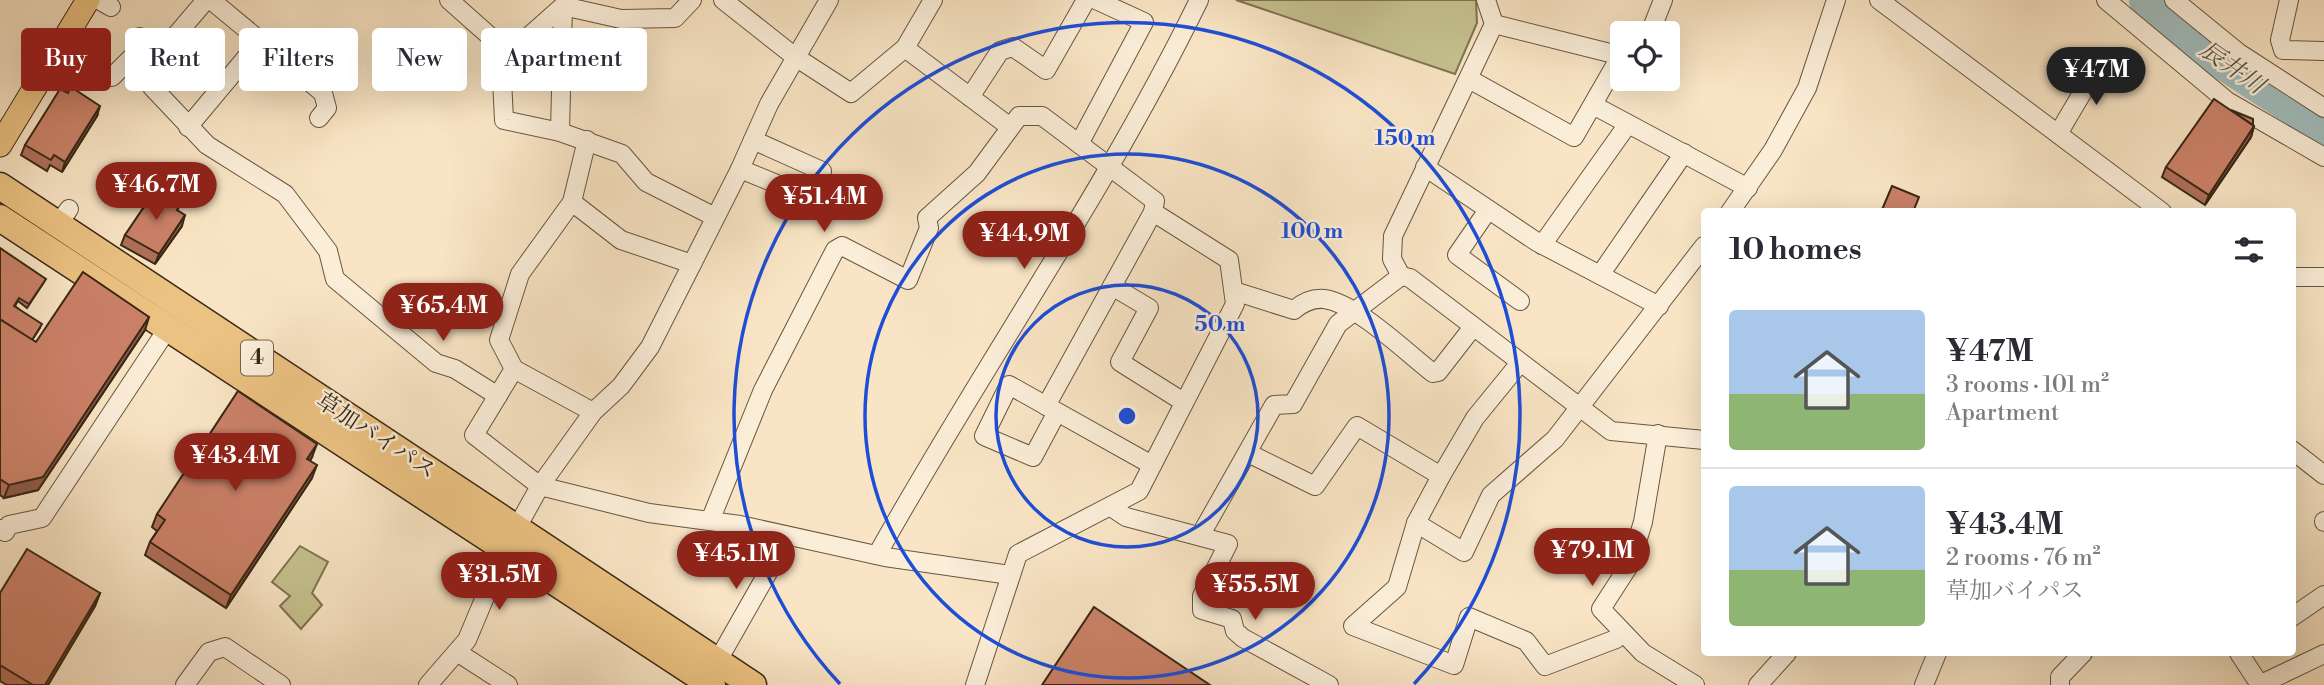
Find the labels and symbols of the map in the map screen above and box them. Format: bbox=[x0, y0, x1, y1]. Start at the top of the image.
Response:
water label: 辰井川 bbox=[2194, 35, 2273, 103]
pin: ¥47M bbox=[2055, 48, 2137, 107]
text: 150 m bbox=[1375, 126, 1435, 152]
pin: ¥46.7M bbox=[99, 162, 213, 222]
pin: ¥51.4M bbox=[767, 174, 881, 234]
pin: ¥44.9M bbox=[967, 212, 1081, 271]
text: 100 m bbox=[1281, 219, 1343, 245]
pin: ¥65.4M bbox=[386, 284, 500, 343]
text: 50 m bbox=[1195, 312, 1245, 338]
road number: 4 bbox=[241, 340, 273, 376]
street label: 草加バイパス bbox=[311, 387, 441, 485]
centre of rings bbox=[1115, 404, 1139, 428]
pin: ¥43.4M bbox=[178, 434, 292, 493]
pin: ¥79.1M bbox=[1535, 528, 1649, 588]
pin: ¥45.1M bbox=[679, 532, 793, 591]
pin: ¥31.5M bbox=[442, 552, 556, 612]
pin: ¥55.5M bbox=[1198, 562, 1312, 622]

